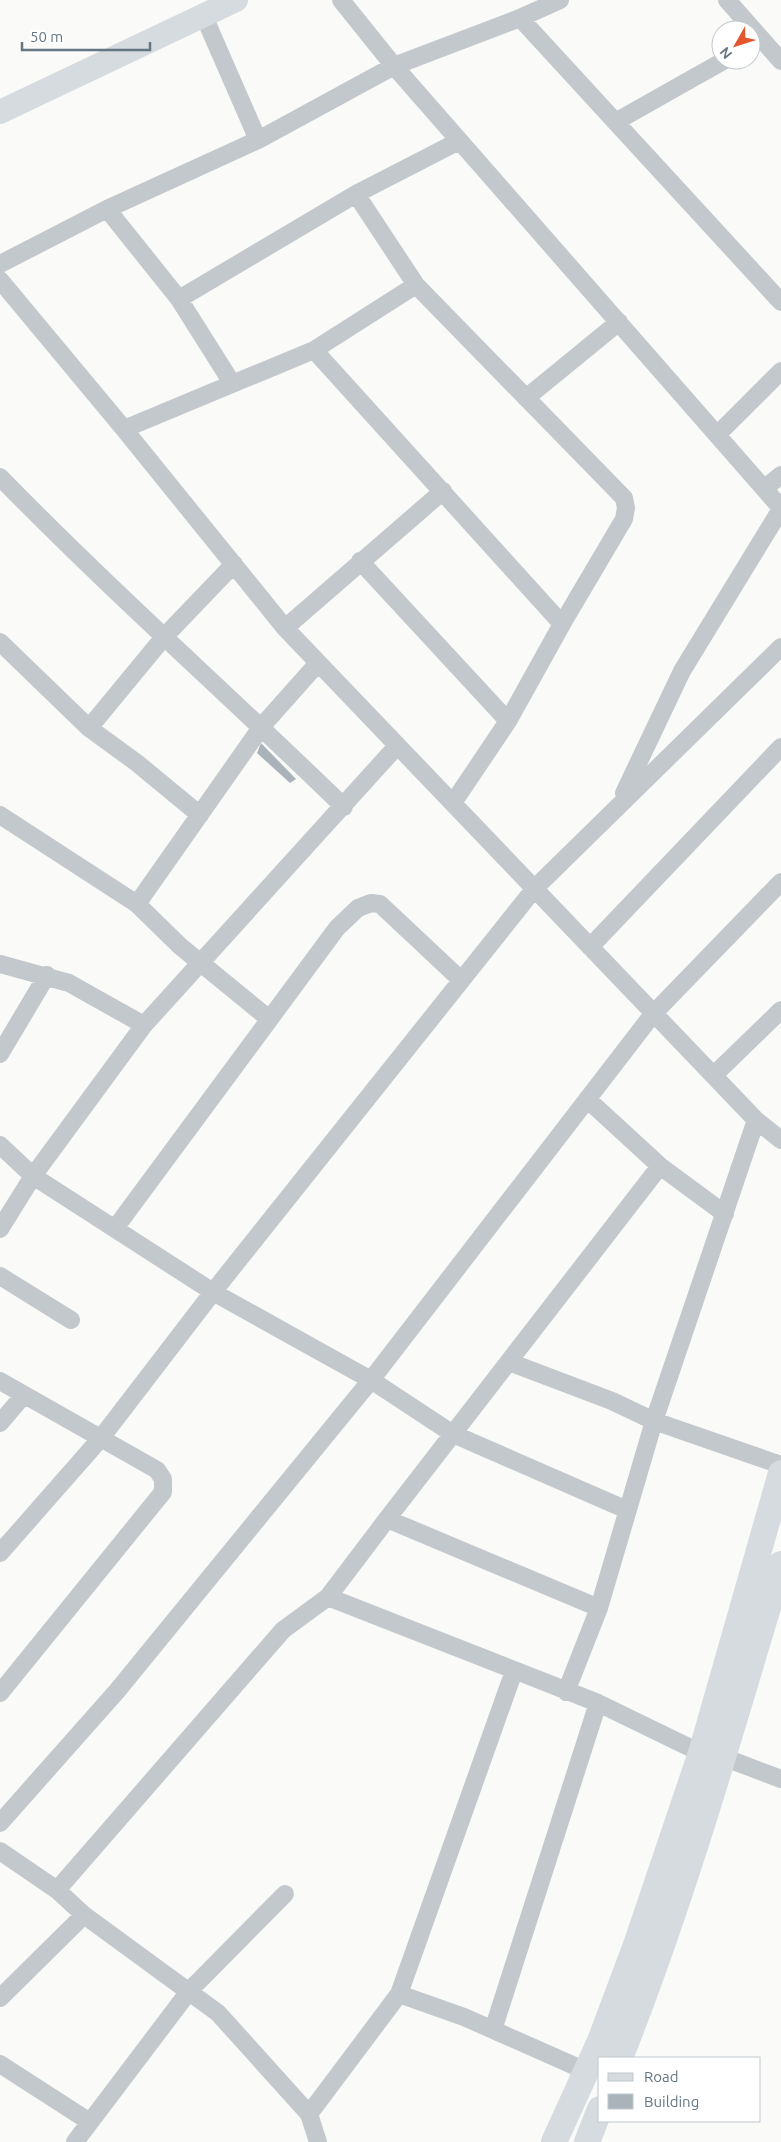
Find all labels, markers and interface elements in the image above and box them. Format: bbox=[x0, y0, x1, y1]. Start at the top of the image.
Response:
scale bar bbox=[22, 20, 150, 52]
north arrow bbox=[711, 20, 761, 70]
text: 50 m bbox=[30, 28, 63, 45]
text: N bbox=[716, 44, 735, 62]
legend bbox=[598, 2057, 761, 2122]
text: Road bbox=[644, 2068, 679, 2085]
text: Building bbox=[644, 2093, 699, 2110]

